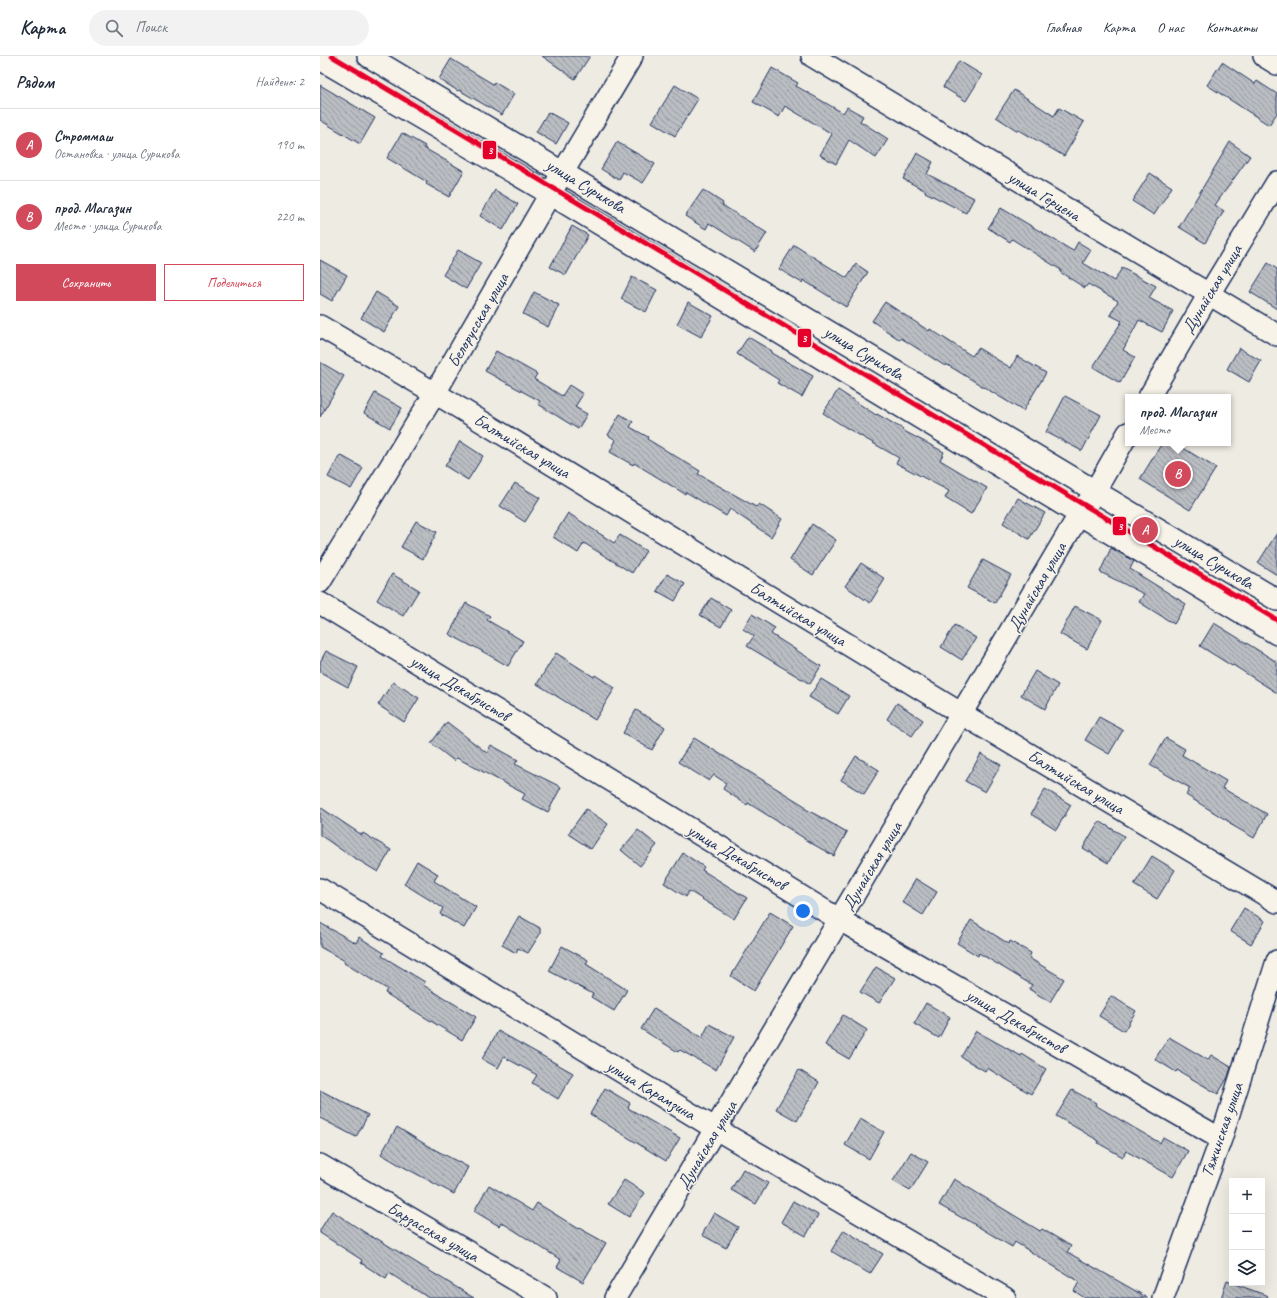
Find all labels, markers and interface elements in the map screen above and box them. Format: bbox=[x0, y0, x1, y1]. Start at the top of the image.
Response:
search box bbox=[89, 10, 369, 46]
text: Карта bbox=[20, 16, 65, 40]
icon: search bbox=[103, 17, 125, 39]
text: Поиск bbox=[135, 18, 167, 37]
text: Главная bbox=[1046, 19, 1081, 36]
text: Карта bbox=[1103, 19, 1135, 36]
text: О нас bbox=[1157, 19, 1184, 36]
text: Контакты bbox=[1206, 19, 1257, 36]
text: Рядом bbox=[16, 72, 54, 93]
text: Найдено: 2 bbox=[256, 74, 304, 90]
text: Строммаш bbox=[54, 127, 113, 146]
text: A bbox=[26, 137, 32, 153]
text: 190 m bbox=[276, 137, 304, 153]
line badge: 3 bbox=[482, 140, 497, 160]
text: 3 bbox=[488, 143, 494, 157]
text: Остановка · улица Сурикова bbox=[54, 146, 179, 162]
street label: улица Сурикова bbox=[542, 154, 631, 219]
street label: улица Герцена bbox=[1003, 166, 1086, 227]
text: прод. Магазин bbox=[54, 199, 131, 218]
text: B bbox=[26, 209, 32, 225]
text: 220 m bbox=[276, 209, 304, 225]
text: Место · улица Сурикова bbox=[54, 218, 161, 234]
street label: Дунайская улица bbox=[1177, 240, 1247, 337]
button: Сохранить bbox=[16, 264, 156, 301]
button: Поделиться bbox=[164, 264, 304, 301]
street label: Белорусская улица bbox=[443, 268, 514, 371]
street label: улица Сурикова bbox=[820, 321, 909, 386]
line badge: 3 bbox=[797, 328, 812, 348]
text: 3 bbox=[802, 331, 808, 345]
popup bbox=[1125, 394, 1231, 446]
text: прод. Магазин bbox=[1139, 403, 1217, 422]
street label: Балтийская улица bbox=[470, 409, 575, 483]
text: Место bbox=[1139, 422, 1170, 438]
pin: B bbox=[1165, 459, 1191, 489]
pin: A bbox=[1132, 515, 1158, 545]
line badge: 3 bbox=[1112, 516, 1127, 536]
text: 3 bbox=[1118, 519, 1124, 533]
street label: улица Сурикова bbox=[1170, 530, 1259, 595]
street label: Дунайская улица bbox=[1003, 538, 1072, 635]
street label: Балтийская улица bbox=[746, 577, 851, 651]
street label: улица Декабристов bbox=[406, 650, 516, 727]
street label: Балтийская улица bbox=[1024, 745, 1129, 819]
street label: Дунайская улица bbox=[837, 817, 907, 914]
street label: улица Декабристов bbox=[683, 819, 793, 896]
your location bbox=[793, 901, 813, 921]
street label: улица Декабристов bbox=[962, 984, 1072, 1060]
street label: улица Карамзина bbox=[601, 1055, 701, 1126]
street label: Тяжинская улица bbox=[1196, 1079, 1248, 1180]
street label: Дунайская улица bbox=[672, 1096, 742, 1193]
map controls bbox=[1229, 1178, 1265, 1286]
button: + bbox=[1229, 1178, 1265, 1214]
street label: Барзасская улица bbox=[383, 1197, 484, 1268]
button: − bbox=[1229, 1214, 1265, 1250]
button: layers bbox=[1229, 1250, 1265, 1286]

